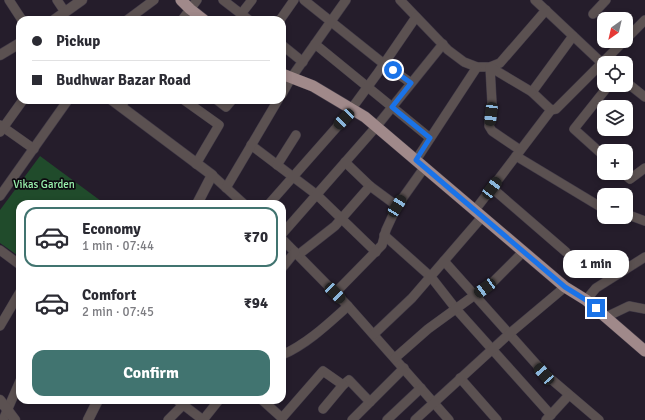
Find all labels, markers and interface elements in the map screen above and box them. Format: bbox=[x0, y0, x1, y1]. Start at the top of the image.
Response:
north arrow bbox=[597, 12, 633, 48]
map controls bbox=[597, 12, 633, 224]
text: Pickup bbox=[56, 32, 100, 50]
button: locate bbox=[597, 56, 633, 92]
route start bbox=[384, 61, 402, 79]
text: Budhwar Bazar Road bbox=[56, 71, 191, 89]
button: layers bbox=[597, 100, 633, 136]
car bbox=[484, 101, 498, 127]
car bbox=[331, 106, 357, 132]
button: + bbox=[597, 144, 633, 180]
car bbox=[480, 175, 504, 201]
park label: Vikas Garden bbox=[13, 178, 75, 191]
button: − bbox=[597, 188, 633, 224]
car bbox=[386, 193, 408, 219]
icon: car bbox=[34, 219, 70, 255]
text: Economy bbox=[82, 220, 141, 238]
text: ₹70 bbox=[244, 228, 268, 246]
text: 1 min · 07:44 bbox=[82, 238, 154, 254]
callout: 1 min bbox=[563, 250, 629, 278]
text: 1 min bbox=[580, 256, 612, 272]
car bbox=[472, 276, 498, 300]
car bbox=[322, 280, 348, 306]
icon: car bbox=[34, 285, 70, 321]
text: Comfort bbox=[82, 286, 136, 304]
text: ₹94 bbox=[244, 294, 268, 312]
route end bbox=[587, 299, 605, 317]
text: 2 min · 07:45 bbox=[82, 304, 154, 320]
button: Confirm bbox=[32, 350, 270, 396]
car bbox=[532, 361, 556, 387]

